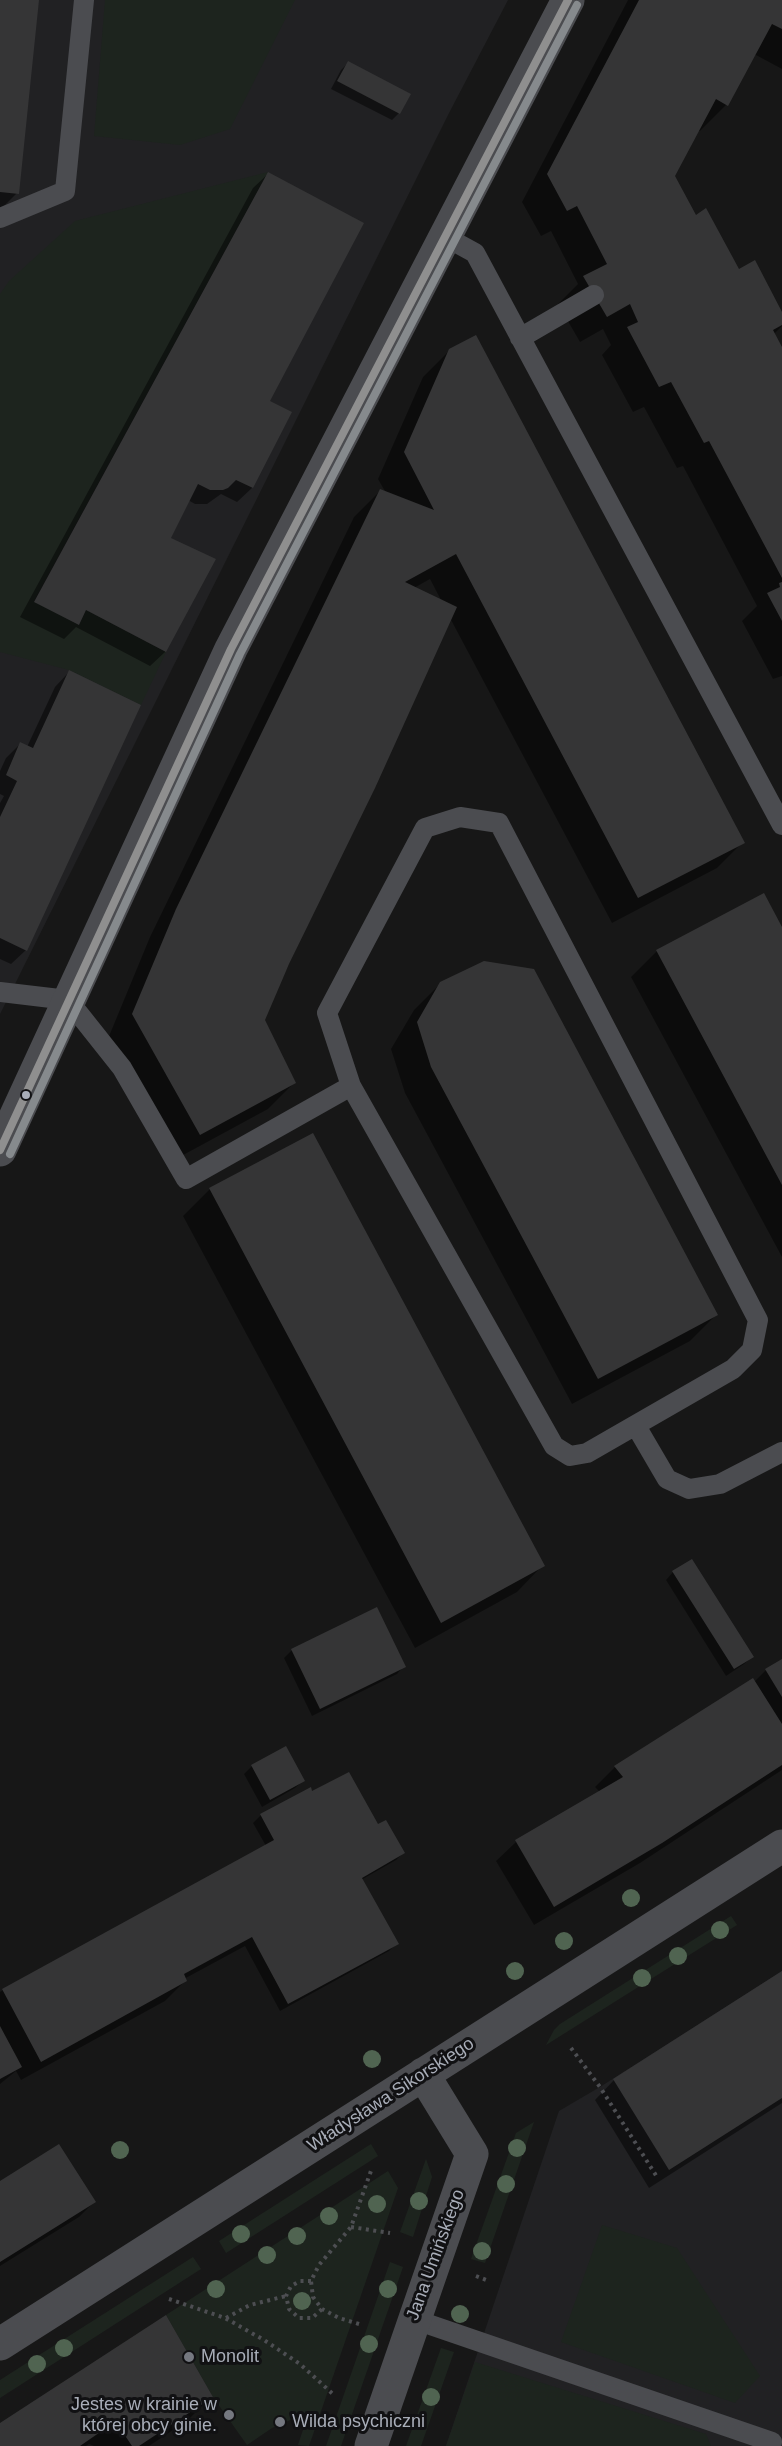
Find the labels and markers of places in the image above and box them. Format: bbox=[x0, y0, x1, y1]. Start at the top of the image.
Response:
unlabelled marker bbox=[20, 1089, 32, 1101]
place label: Monolit bbox=[201, 2346, 259, 2368]
marker: Monolit bbox=[182, 2350, 196, 2364]
place label: Jestes w krainie w której obcy ginie. bbox=[71, 2394, 217, 2436]
marker: Jestes w krainie w której obcy ginie. bbox=[222, 2408, 236, 2422]
place label: Wilda psychiczni bbox=[292, 2411, 425, 2433]
marker: Wilda psychiczni bbox=[273, 2415, 287, 2429]

